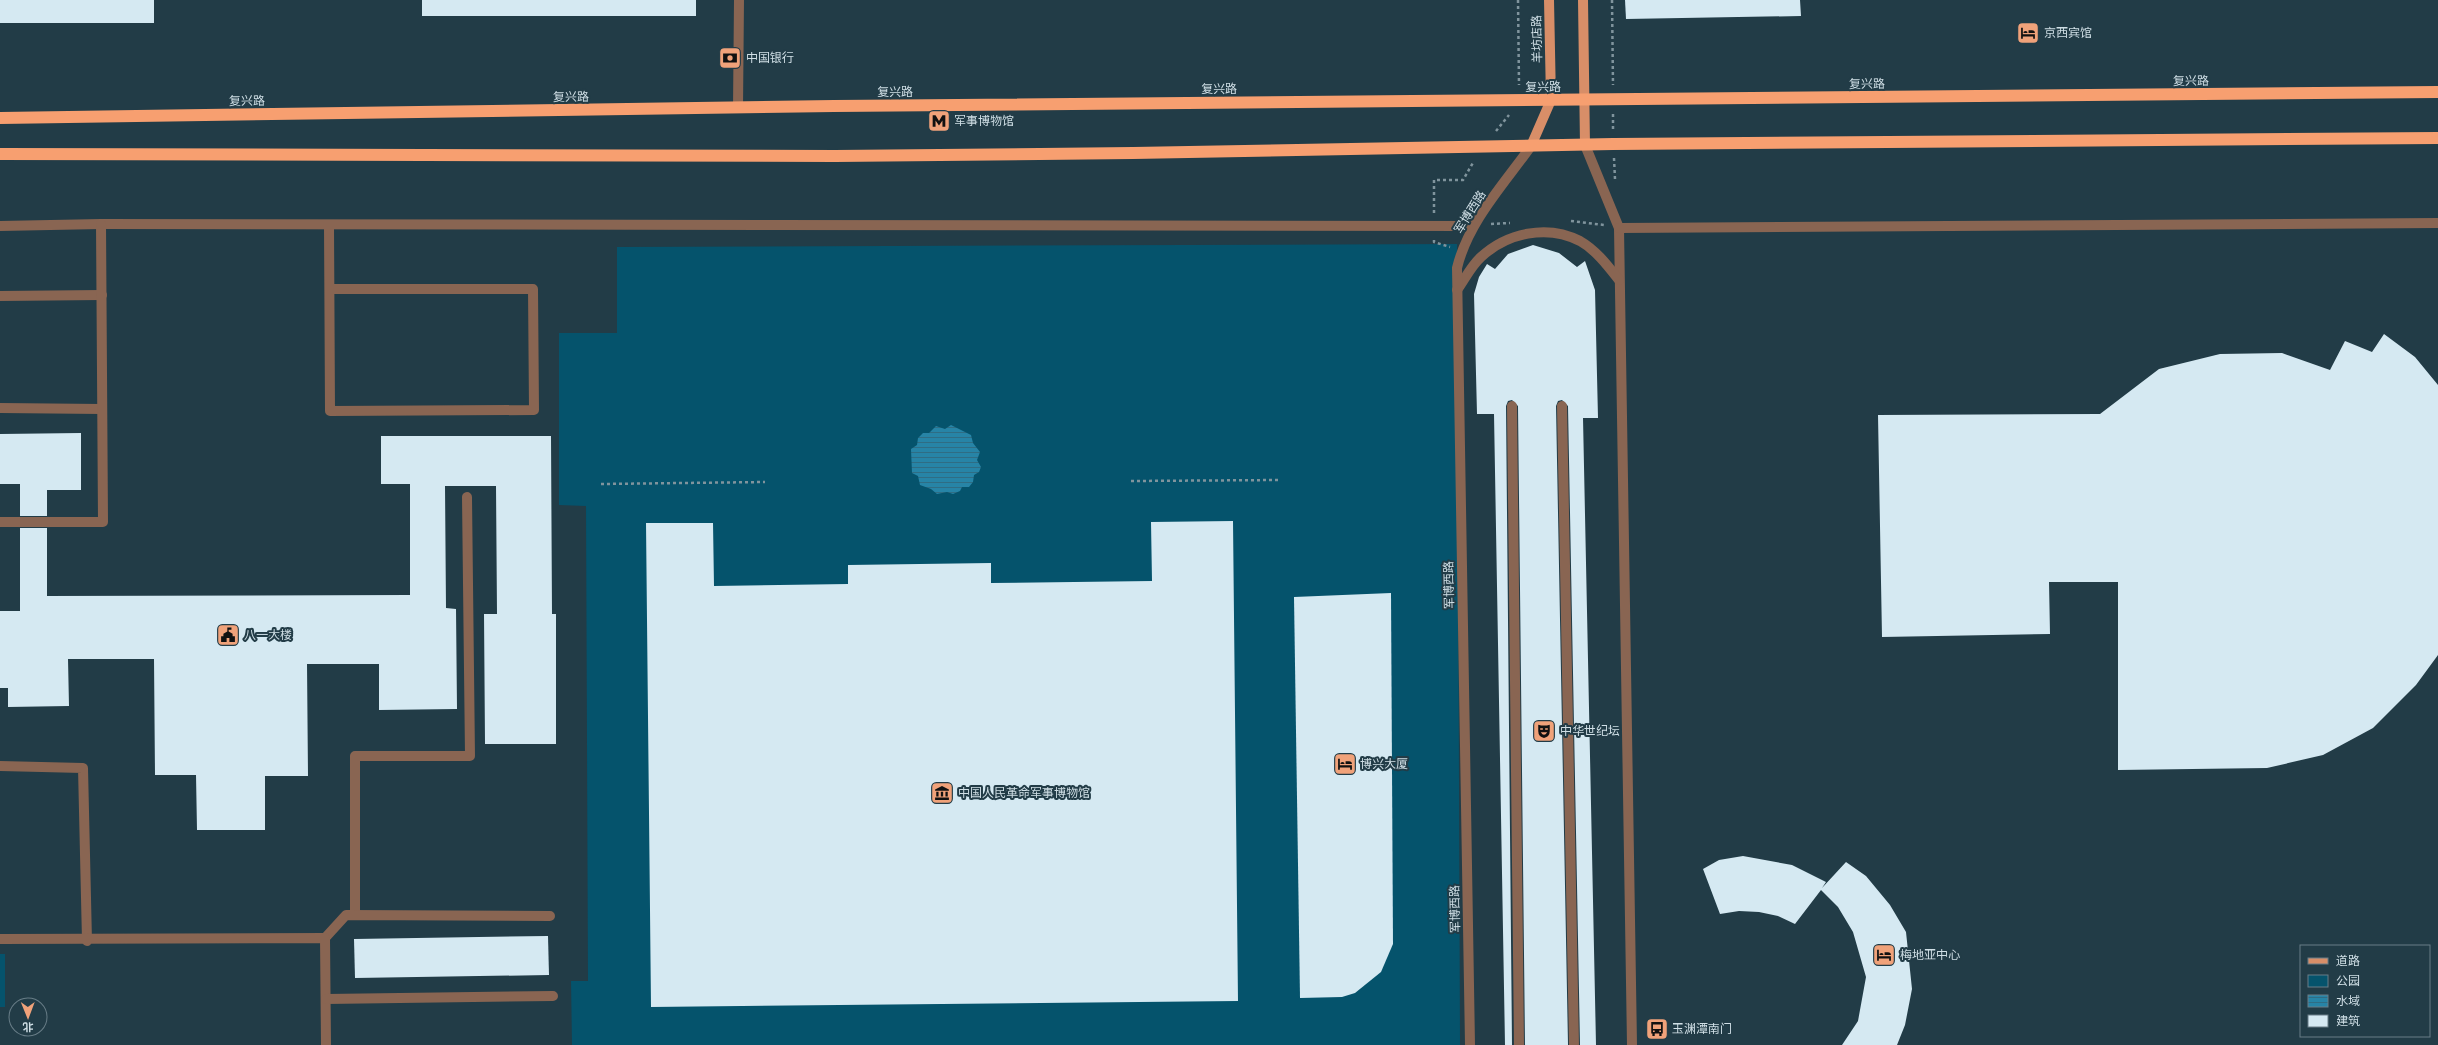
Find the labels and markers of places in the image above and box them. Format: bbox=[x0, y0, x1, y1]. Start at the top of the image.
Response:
hotel icon: 京西宾馆 bbox=[2015, 20, 2041, 46]
place label: 京西宾馆 bbox=[2044, 26, 2092, 40]
bank icon: 中国银行 bbox=[717, 45, 743, 71]
place label: 中国银行 bbox=[746, 51, 794, 65]
metro station icon: 军事博物馆 bbox=[926, 108, 952, 134]
place label: 军事博物馆 bbox=[954, 114, 1014, 128]
public building icon: 八一大楼 bbox=[215, 622, 241, 648]
place label: 八一大楼 bbox=[244, 628, 292, 642]
theatre icon: 中华世纪坛 bbox=[1531, 718, 1557, 744]
place label: 中华世纪坛 bbox=[1560, 724, 1620, 738]
hotel icon: 博兴大厦 bbox=[1332, 751, 1358, 777]
place label: 博兴大厦 bbox=[1360, 757, 1408, 771]
museum icon: 中国人民革命军事博物馆 bbox=[929, 780, 955, 806]
place label: 中国人民革命军事博物馆 bbox=[958, 786, 1090, 800]
hotel icon: 梅地亚中心 bbox=[1871, 942, 1897, 968]
place label: 梅地亚中心 bbox=[1900, 948, 1960, 962]
bus stop icon: 玉渊潭南门 bbox=[1644, 1016, 1670, 1042]
place label: 玉渊潭南门 bbox=[1672, 1022, 1732, 1036]

